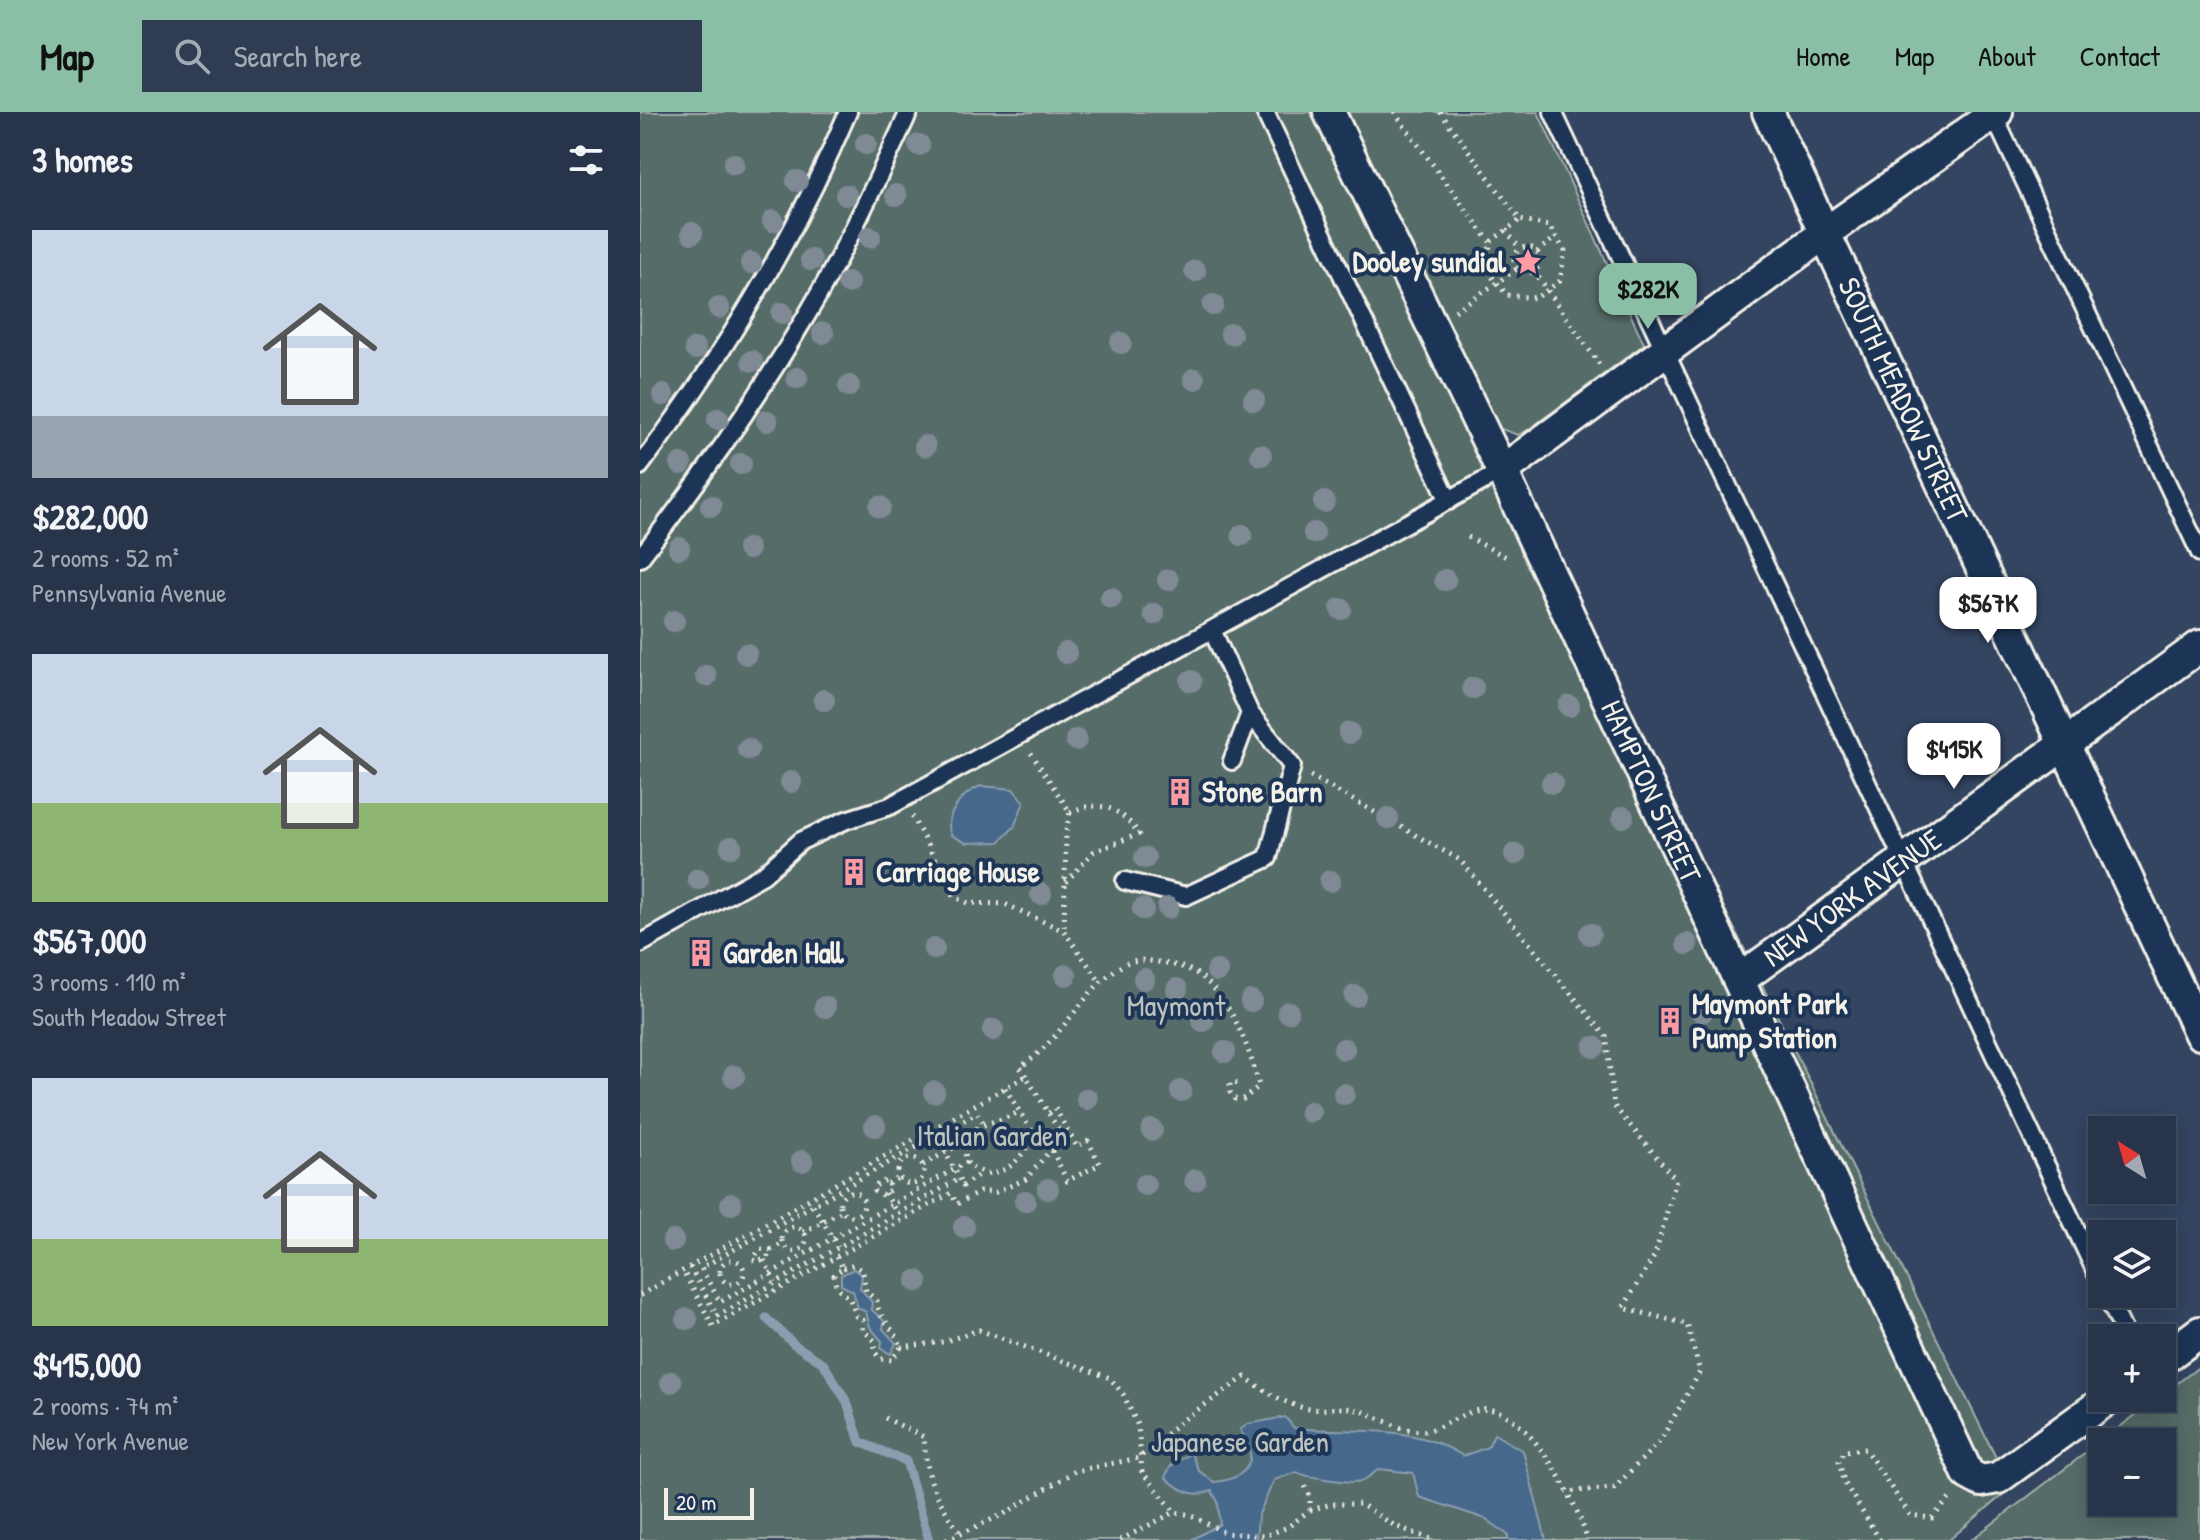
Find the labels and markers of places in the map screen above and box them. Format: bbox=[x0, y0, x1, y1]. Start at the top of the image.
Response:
place label: Dooley sundial bbox=[1353, 241, 1507, 282]
place icon: Dooley sundial bbox=[1513, 247, 1543, 277]
pin: $282K bbox=[1592, 263, 1704, 331]
pin: $567K bbox=[1932, 577, 2044, 645]
pin: $415K bbox=[1898, 723, 2010, 791]
place label: Stone Barn bbox=[1202, 771, 1323, 811]
building icon: Stone Barn bbox=[1165, 777, 1195, 807]
place label: Carriage House bbox=[876, 851, 1040, 892]
building icon: Carriage House bbox=[839, 857, 869, 887]
place label: Garden Hall bbox=[723, 932, 845, 972]
building icon: Garden Hall bbox=[686, 938, 716, 968]
place label: Maymont Park Pump Station bbox=[1692, 983, 1848, 1058]
building icon: Maymont Park Pump Station bbox=[1655, 1006, 1685, 1036]

